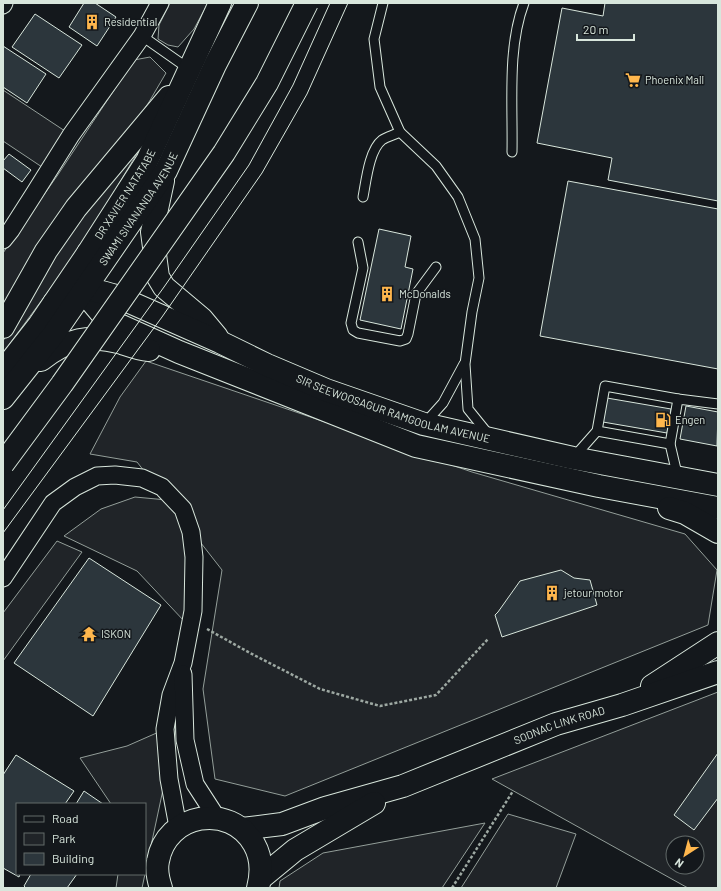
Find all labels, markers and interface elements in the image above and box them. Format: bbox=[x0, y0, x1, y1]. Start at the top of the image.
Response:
building icon: Residential bbox=[83, 13, 101, 31]
place label: Residential bbox=[104, 15, 157, 28]
scale bar bbox=[577, 16, 634, 42]
text: 20 m bbox=[583, 22, 609, 36]
supermarket icon: Phoenix Mall bbox=[624, 71, 642, 89]
place label: Phoenix Mall bbox=[645, 73, 704, 86]
street label: DR XAVIER NATATABE bbox=[91, 147, 158, 242]
street label: SWAMI SIVANANDA AVENUE bbox=[96, 150, 180, 268]
building icon: McDonalds bbox=[378, 285, 396, 303]
place label: McDonalds bbox=[399, 287, 451, 300]
street label: SIR SEEWOOSAGUR RAMGOOLAM AVENUE bbox=[294, 371, 492, 445]
fuel station icon: Engen bbox=[654, 411, 672, 429]
place label: Engen bbox=[675, 413, 705, 426]
building icon: jetour motor bbox=[543, 584, 561, 602]
place label: jetour motor bbox=[563, 586, 623, 599]
temple icon: ISKON bbox=[80, 625, 98, 643]
place label: ISKON bbox=[101, 627, 131, 640]
street label: SODNAC LINK ROAD bbox=[512, 703, 606, 746]
legend bbox=[16, 803, 146, 875]
text: Road bbox=[52, 811, 79, 825]
text: Park bbox=[52, 831, 76, 845]
north arrow bbox=[665, 835, 705, 875]
text: Building bbox=[52, 851, 94, 865]
text: N bbox=[672, 856, 686, 871]

